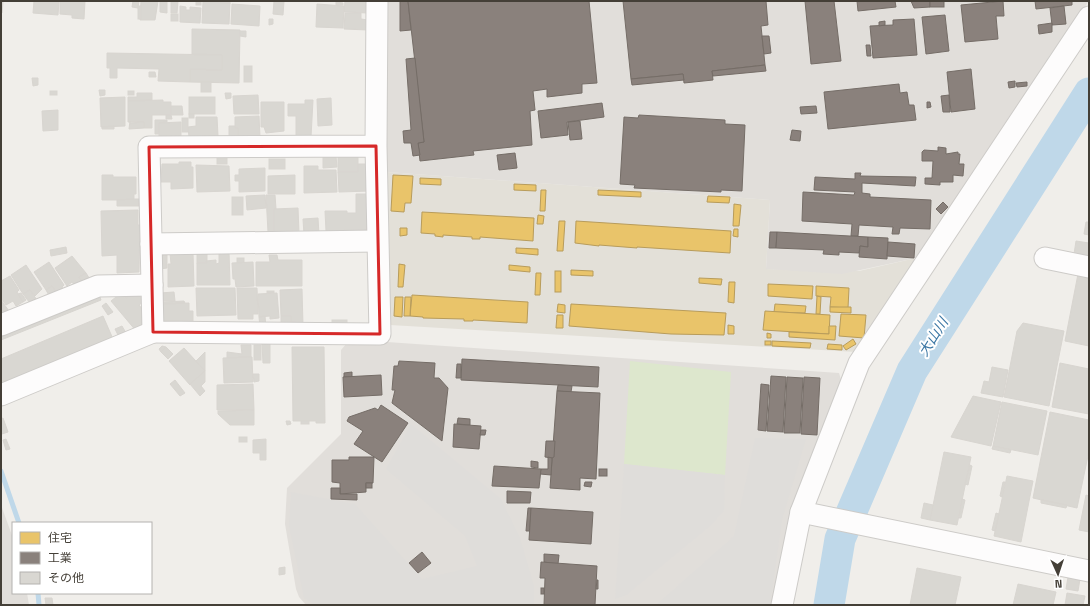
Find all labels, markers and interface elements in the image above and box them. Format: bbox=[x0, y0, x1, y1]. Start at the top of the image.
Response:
water label: 大山川 bbox=[914, 313, 953, 360]
legend bbox=[12, 522, 152, 594]
text: 住宅 bbox=[48, 530, 72, 546]
text: 工業 bbox=[48, 550, 72, 566]
north arrow bbox=[1038, 554, 1078, 594]
text: その他 bbox=[48, 570, 84, 586]
text: N bbox=[1054, 577, 1063, 591]

